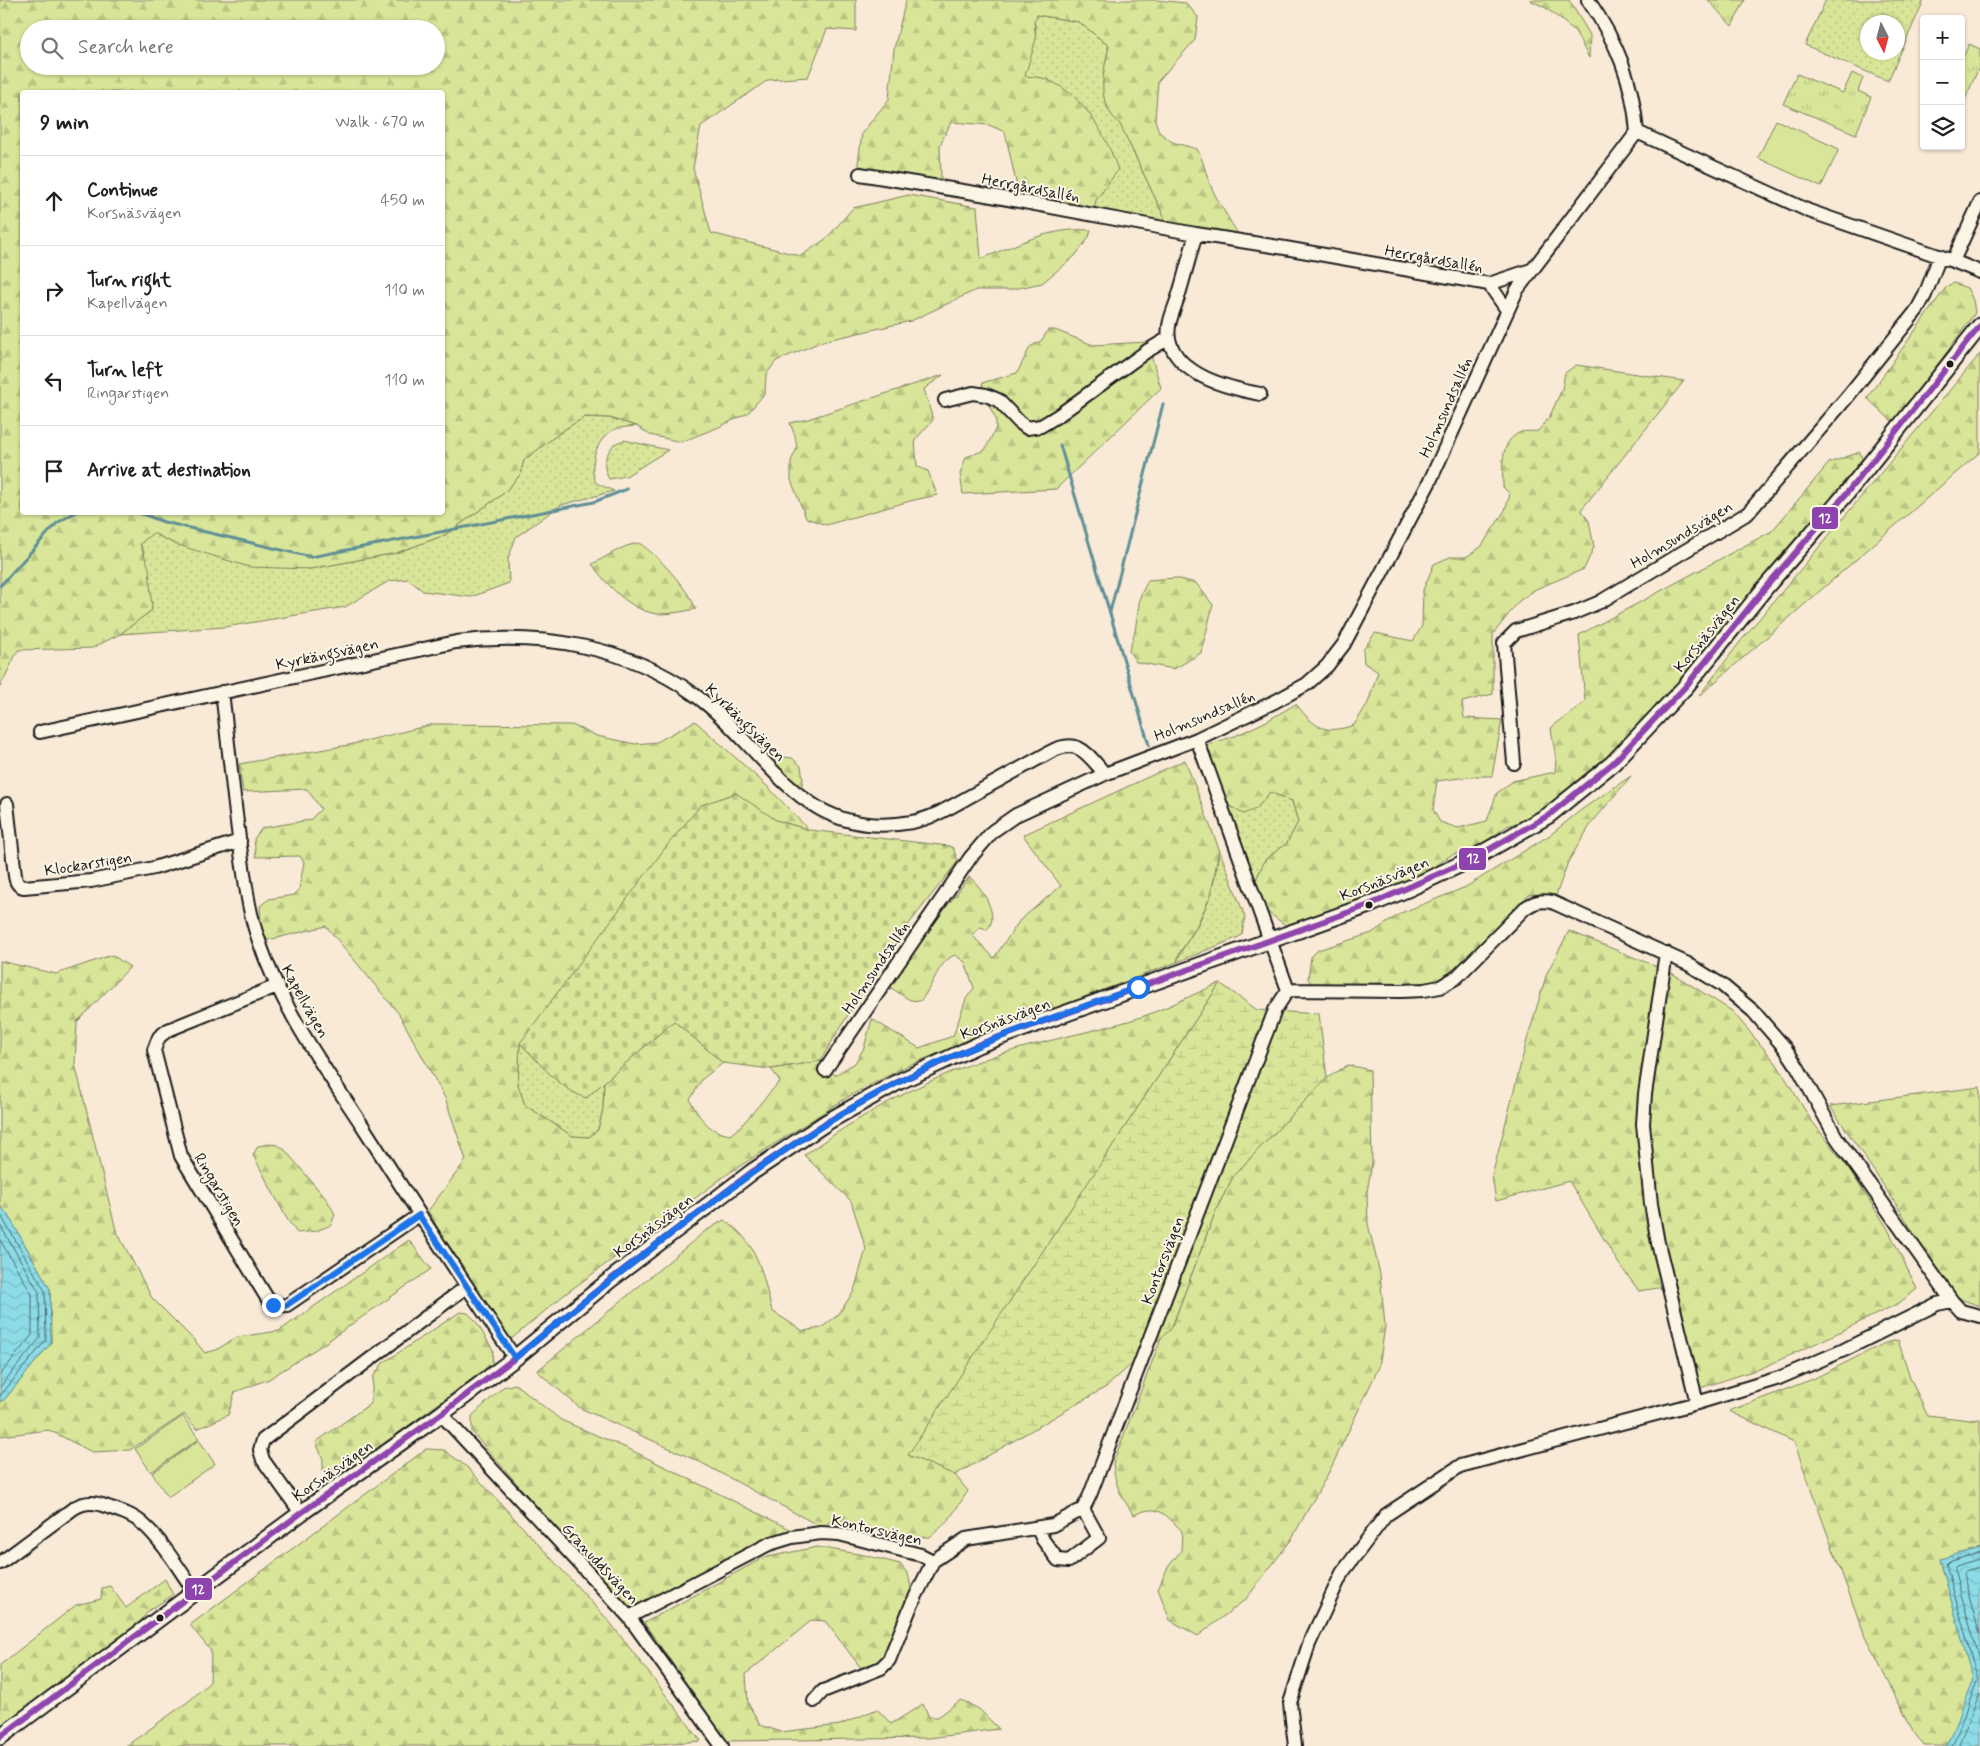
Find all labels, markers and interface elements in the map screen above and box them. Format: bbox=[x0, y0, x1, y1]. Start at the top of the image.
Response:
north arrow bbox=[1860, 15, 1905, 60]
map controls bbox=[1920, 15, 1965, 150]
button: + bbox=[1920, 15, 1965, 60]
search box bbox=[20, 20, 445, 75]
icon: search bbox=[38, 34, 66, 62]
text: Search here bbox=[78, 35, 174, 60]
button: − bbox=[1920, 60, 1965, 105]
button: layers bbox=[1920, 105, 1965, 150]
text: 9 min bbox=[40, 109, 89, 137]
text: Walk · 670 m bbox=[335, 112, 425, 133]
street label: Herrgårdsallén bbox=[980, 169, 1081, 208]
text: Continue bbox=[87, 178, 158, 203]
icon: ahead bbox=[40, 187, 68, 215]
text: 450 m bbox=[380, 190, 425, 211]
text: Korsnäsvägen bbox=[87, 203, 182, 224]
street label: Herrgårdsallén bbox=[1383, 241, 1484, 278]
text: Turn right bbox=[87, 268, 171, 293]
icon: right bbox=[40, 277, 68, 305]
text: 110 m bbox=[384, 280, 425, 301]
text: Kapellvägen bbox=[87, 293, 168, 314]
street label: Holmsundsallén bbox=[1415, 354, 1478, 461]
text: Turn left bbox=[87, 358, 163, 383]
unlabelled marker bbox=[1945, 359, 1955, 369]
icon: left bbox=[40, 367, 68, 395]
text: 110 m bbox=[384, 370, 425, 391]
text: Ringarstigen bbox=[87, 383, 169, 404]
icon: arrive bbox=[40, 457, 68, 485]
text: Arrive at destination bbox=[87, 458, 251, 483]
street label: Holmsundsvägen bbox=[1627, 496, 1737, 574]
line badge: 12 bbox=[1811, 506, 1839, 530]
text: 12 bbox=[1818, 510, 1832, 528]
street label: Korsnäsvägen bbox=[1669, 591, 1745, 677]
street label: Kyrkängsvägen bbox=[274, 633, 381, 677]
street label: Kyrkängsvägen bbox=[699, 679, 790, 768]
street label: Holmsundsallén bbox=[1151, 686, 1258, 747]
street label: Klockarstigen bbox=[43, 847, 134, 882]
line badge: 12 bbox=[1458, 847, 1487, 871]
text: 12 bbox=[1466, 850, 1480, 868]
street label: Korsnäsvägen bbox=[1337, 852, 1432, 907]
unlabelled marker bbox=[1364, 900, 1374, 910]
street label: Holmsundsallén bbox=[837, 917, 915, 1018]
street label: Kapellvägen bbox=[276, 961, 333, 1042]
route start bbox=[1127, 976, 1150, 999]
street label: Korsnäsvägen bbox=[958, 993, 1054, 1045]
street label: Ringarstigen bbox=[188, 1149, 249, 1231]
street label: Korsnäsvägen bbox=[610, 1189, 698, 1263]
street label: Kontorsvägen bbox=[1137, 1213, 1190, 1308]
route end bbox=[262, 1294, 285, 1317]
street label: Korsnäsvägen bbox=[288, 1436, 378, 1507]
street label: Kontorsvägen bbox=[829, 1510, 924, 1551]
street label: Granuddsvägen bbox=[557, 1519, 643, 1609]
line badge: 12 bbox=[184, 1577, 213, 1601]
text: 12 bbox=[191, 1581, 205, 1599]
unlabelled marker bbox=[155, 1613, 165, 1623]

